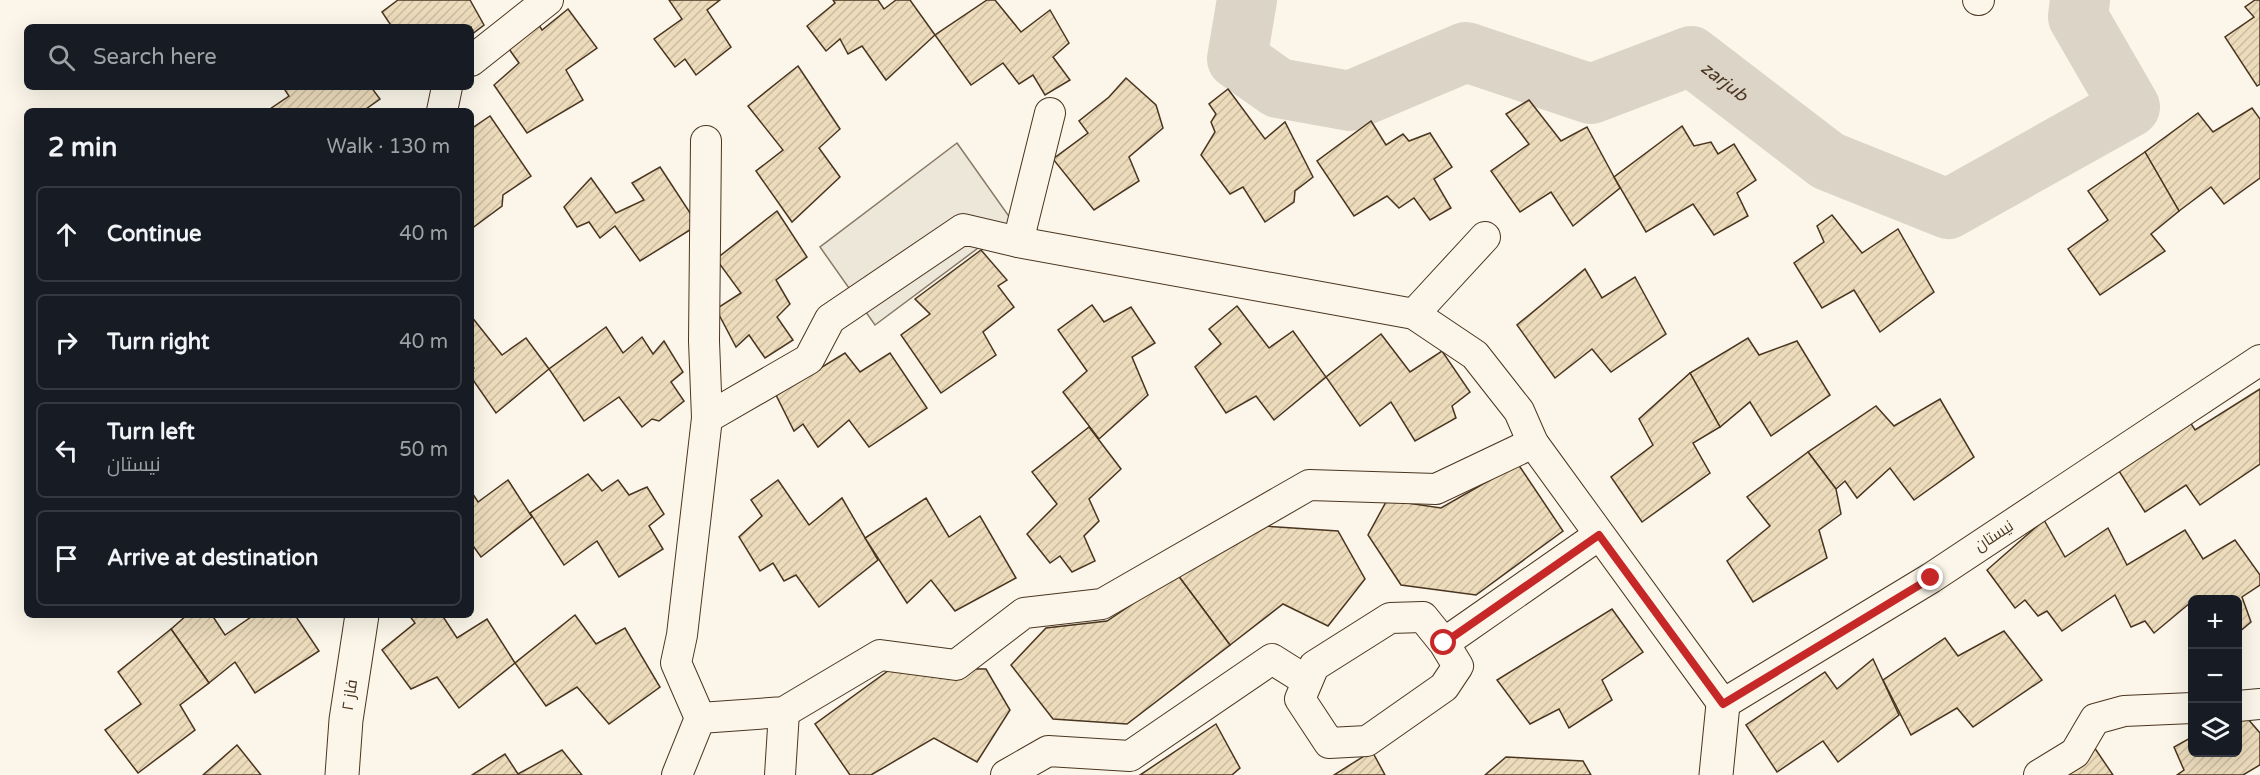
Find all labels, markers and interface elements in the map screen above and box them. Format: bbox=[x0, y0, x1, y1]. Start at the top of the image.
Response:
search box bbox=[24, 24, 474, 90]
icon: search bbox=[45, 41, 78, 74]
text: Search here bbox=[93, 44, 217, 70]
water label: zarjub bbox=[1697, 57, 1753, 107]
text: 2 min bbox=[48, 132, 117, 163]
text: Walk · 130 m bbox=[327, 135, 450, 159]
icon: ahead bbox=[50, 218, 83, 251]
text: Continue bbox=[107, 221, 202, 247]
text: 40 m bbox=[399, 222, 448, 246]
icon: right bbox=[50, 326, 83, 359]
text: Turn right bbox=[107, 329, 209, 355]
text: 40 m bbox=[399, 330, 448, 354]
text: Turn left bbox=[107, 419, 195, 445]
icon: left bbox=[50, 434, 83, 467]
text: 50 m bbox=[399, 438, 448, 462]
text: نیستان bbox=[107, 453, 161, 477]
street label: نیستان bbox=[1971, 516, 2017, 556]
icon: arrive bbox=[50, 542, 83, 575]
text: Arrive at destination bbox=[107, 545, 318, 571]
route end bbox=[1917, 564, 1943, 590]
map controls bbox=[2188, 595, 2242, 757]
button: + bbox=[2188, 595, 2242, 649]
route start bbox=[1430, 629, 1456, 655]
button: − bbox=[2188, 649, 2242, 703]
street label: فاز ۲ bbox=[338, 678, 362, 712]
button: layers bbox=[2188, 703, 2242, 757]

